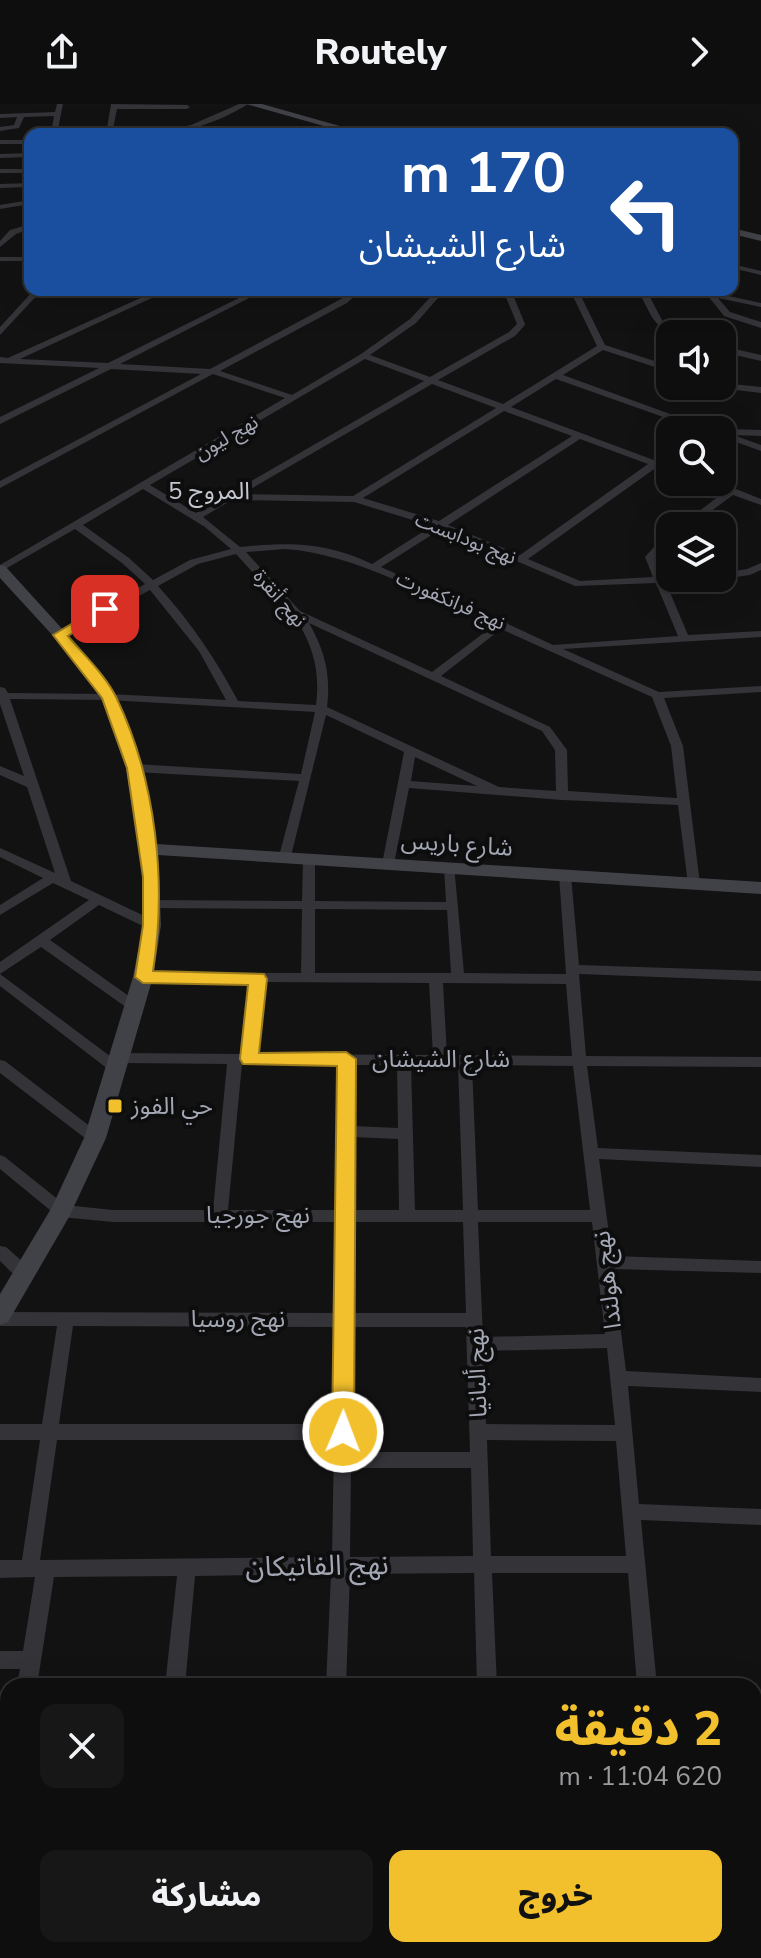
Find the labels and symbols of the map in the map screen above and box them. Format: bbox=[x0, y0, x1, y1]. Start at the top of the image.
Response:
street label: نهج ليون bbox=[189, 408, 264, 467]
district label: المروج 5 bbox=[168, 475, 250, 508]
street label: نهج بودابست bbox=[411, 506, 520, 572]
street label: نهج أنقرة bbox=[246, 563, 312, 634]
street label: نهج فرانكفورت bbox=[392, 564, 510, 637]
pin bbox=[71, 575, 139, 643]
street label: شارع باريس bbox=[400, 824, 514, 865]
street label: شارع الشيشان bbox=[372, 1043, 510, 1076]
place label: حي الفوز bbox=[130, 1090, 213, 1125]
marker: حي الفوز bbox=[106, 1097, 124, 1115]
street label: نهج جورجيا bbox=[206, 1199, 310, 1232]
street label: نهج هولندا bbox=[585, 1229, 630, 1331]
street label: نهج روسيا bbox=[191, 1303, 285, 1336]
street label: نهج ألبانيا bbox=[459, 1328, 496, 1418]
position arrow bbox=[301, 1390, 385, 1474]
street label: نهج الفاتيكان bbox=[245, 1546, 389, 1587]

